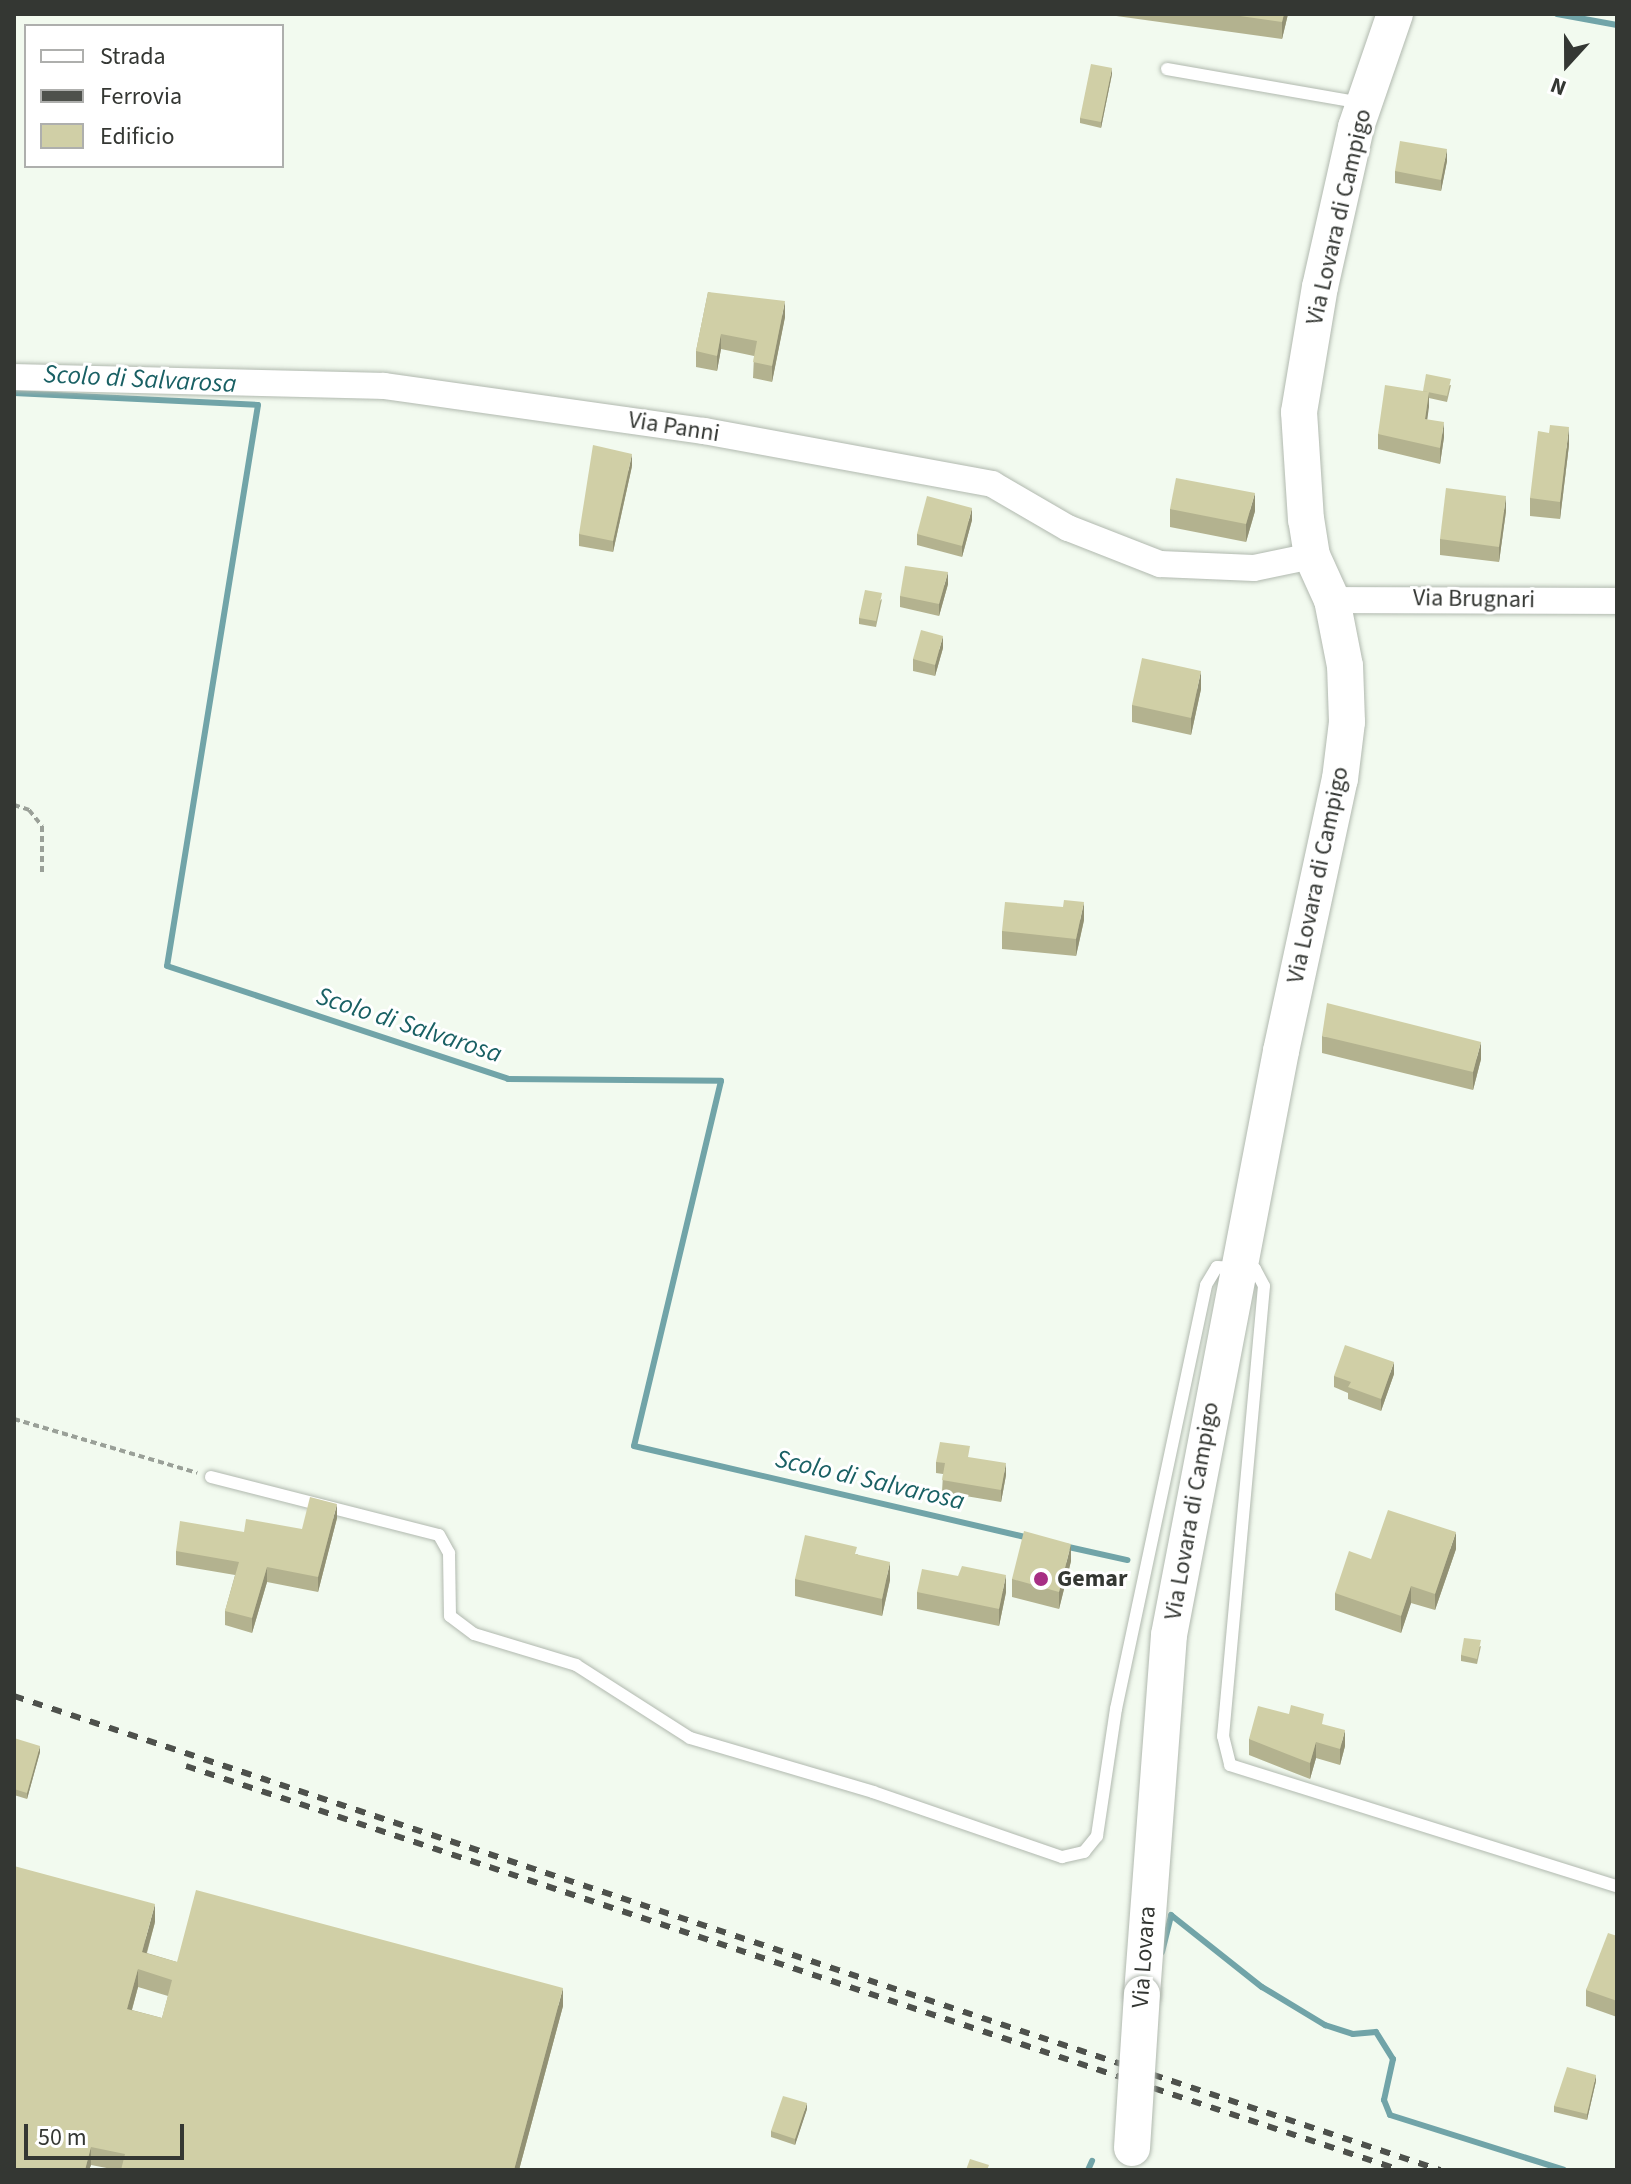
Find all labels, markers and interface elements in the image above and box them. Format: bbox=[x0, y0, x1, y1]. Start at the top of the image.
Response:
legend bbox=[24, 24, 284, 168]
north arrow bbox=[1527, 24, 1607, 104]
text: Strada bbox=[100, 39, 166, 74]
text: N bbox=[1546, 69, 1571, 104]
text: Ferrovia bbox=[100, 79, 182, 114]
street label: Via Lovara di Campigo bbox=[1300, 106, 1378, 328]
text: Edificio bbox=[100, 119, 174, 154]
water label: Scolo di Salvarosa bbox=[43, 358, 237, 400]
street label: Via Panni bbox=[626, 406, 722, 448]
street label: Via Brugnari bbox=[1413, 584, 1535, 614]
street label: Via Lovara di Campigo bbox=[1281, 764, 1355, 986]
water label: Scolo di Salvarosa bbox=[312, 980, 506, 1070]
street label: Via Lovara di Campigo bbox=[1159, 1400, 1225, 1622]
water label: Scolo di Salvarosa bbox=[772, 1443, 968, 1517]
place label: Gemar bbox=[1057, 1565, 1128, 1593]
marker: Gemar bbox=[1032, 1570, 1050, 1588]
street label: Via Lovara bbox=[1126, 1905, 1162, 2009]
scale bar bbox=[28, 2108, 188, 2158]
text: 50 m bbox=[38, 2120, 87, 2155]

